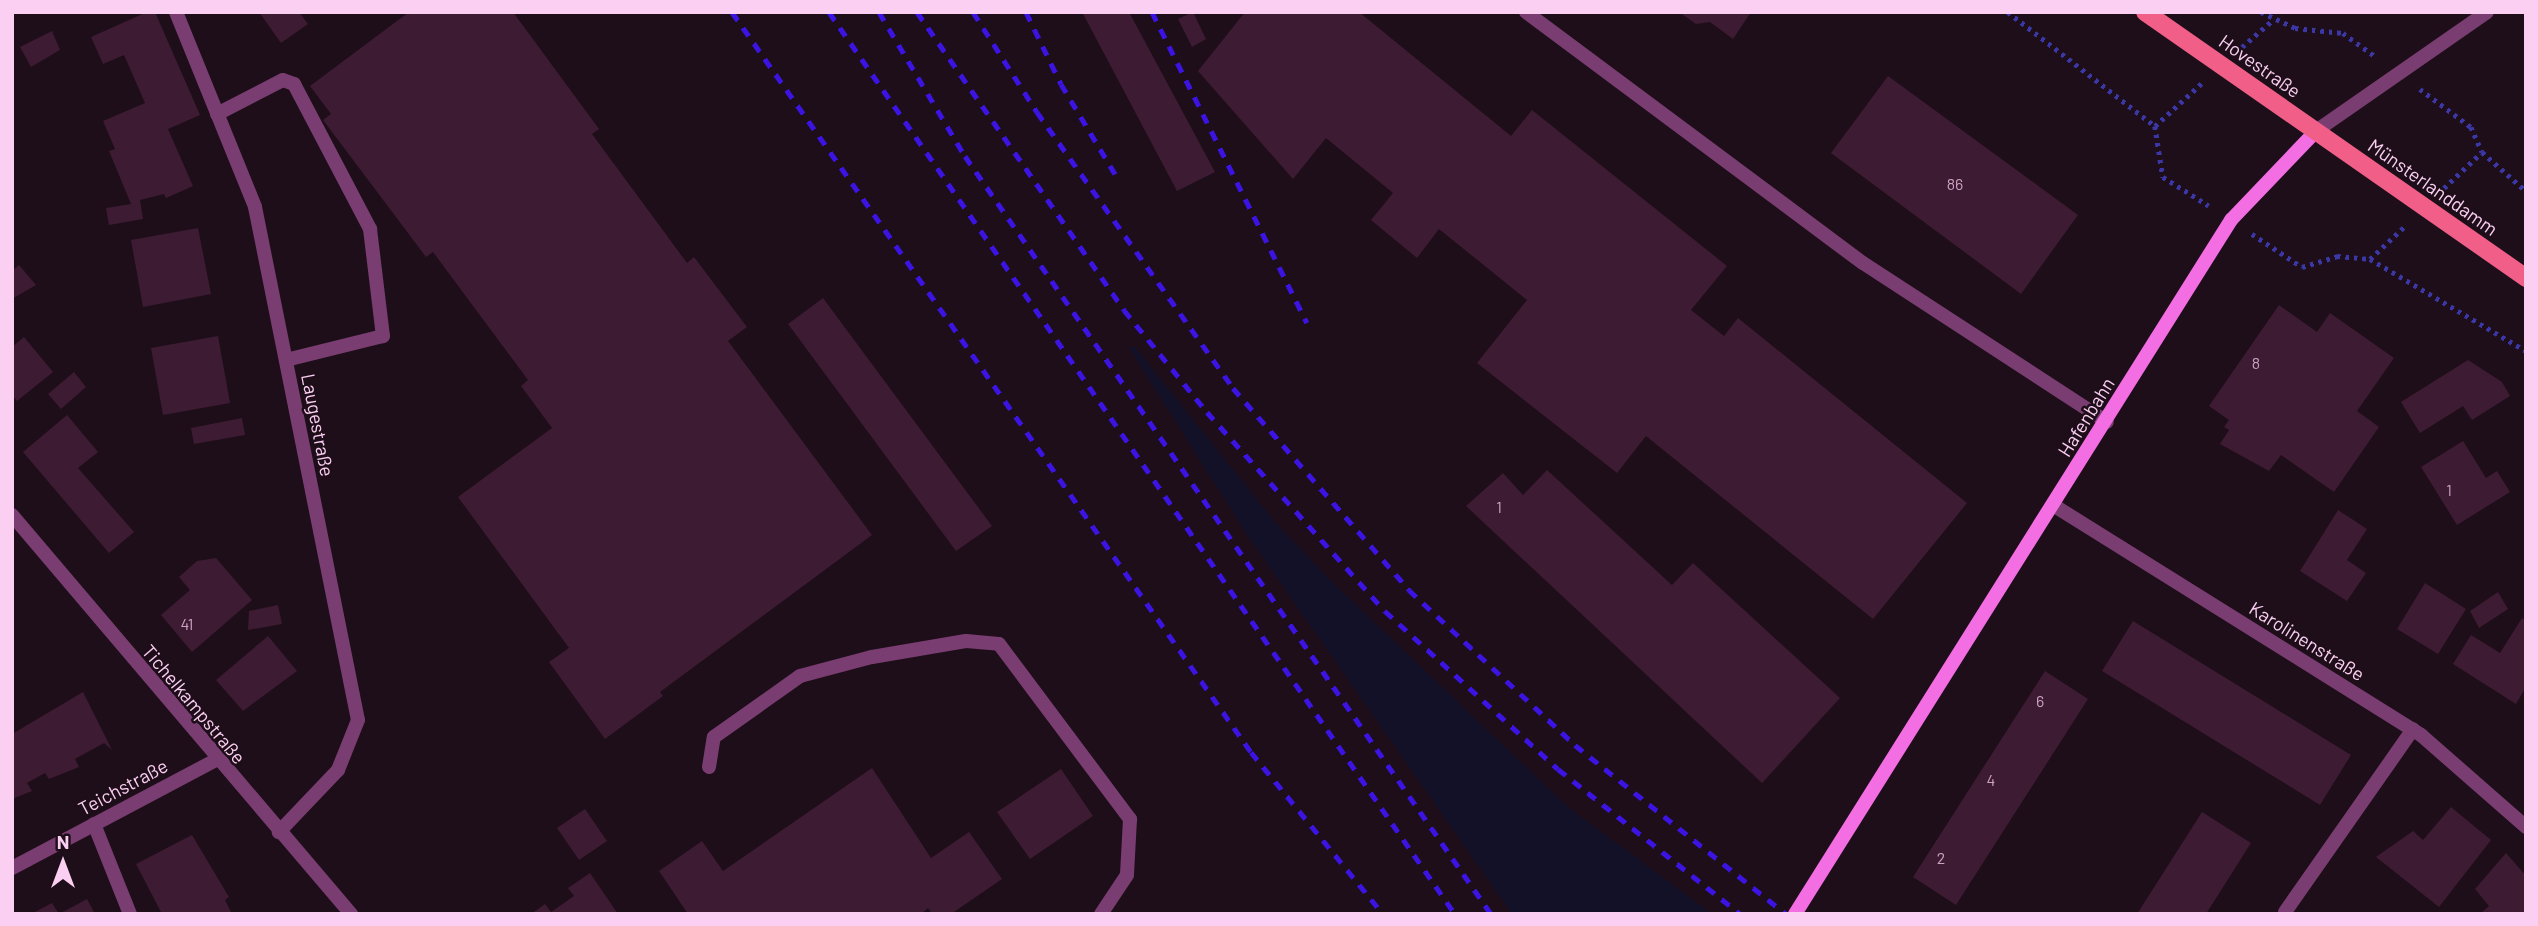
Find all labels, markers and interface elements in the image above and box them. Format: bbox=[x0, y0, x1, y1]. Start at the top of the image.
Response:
street label: Hovestraße bbox=[2215, 30, 2305, 102]
street label: Münsterlanddamm bbox=[2364, 134, 2502, 240]
house number: 86 bbox=[1947, 174, 1963, 194]
house number: 8 bbox=[2252, 353, 2260, 373]
street label: Laugestraße bbox=[297, 372, 339, 478]
street label: Hafenbahn bbox=[2053, 373, 2119, 461]
house number: 1 bbox=[2446, 480, 2452, 500]
house number: 1 bbox=[1496, 497, 1502, 517]
street label: Karolinenstraße bbox=[2245, 596, 2369, 686]
house number: 41 bbox=[181, 614, 193, 634]
street label: Tichelkampstraße bbox=[138, 640, 250, 768]
house number: 6 bbox=[2036, 691, 2044, 711]
street label: Teichstraße bbox=[74, 754, 172, 820]
house number: 4 bbox=[1987, 770, 1995, 790]
north arrow bbox=[28, 828, 98, 898]
text: N bbox=[57, 830, 69, 853]
house number: 2 bbox=[1937, 848, 1945, 868]

